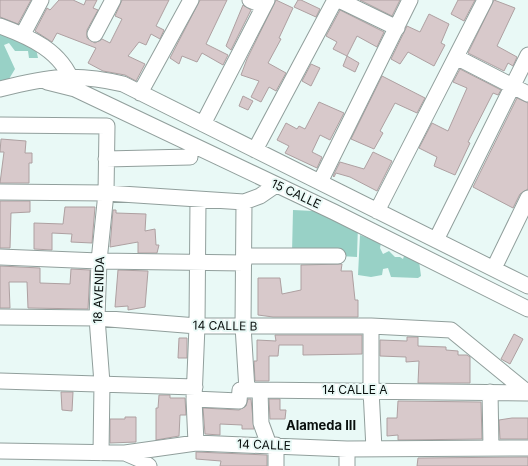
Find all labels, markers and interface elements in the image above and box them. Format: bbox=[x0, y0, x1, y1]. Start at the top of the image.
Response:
street label: 15 CALLE bbox=[269, 176, 323, 212]
street label: 18 AVENIDA bbox=[90, 256, 107, 324]
street label: 14 CALLE B bbox=[192, 317, 258, 334]
street label: 14 CALLE A bbox=[322, 382, 388, 397]
district label: Alameda III bbox=[286, 417, 356, 433]
street label: 14 CALLE bbox=[237, 436, 291, 453]

